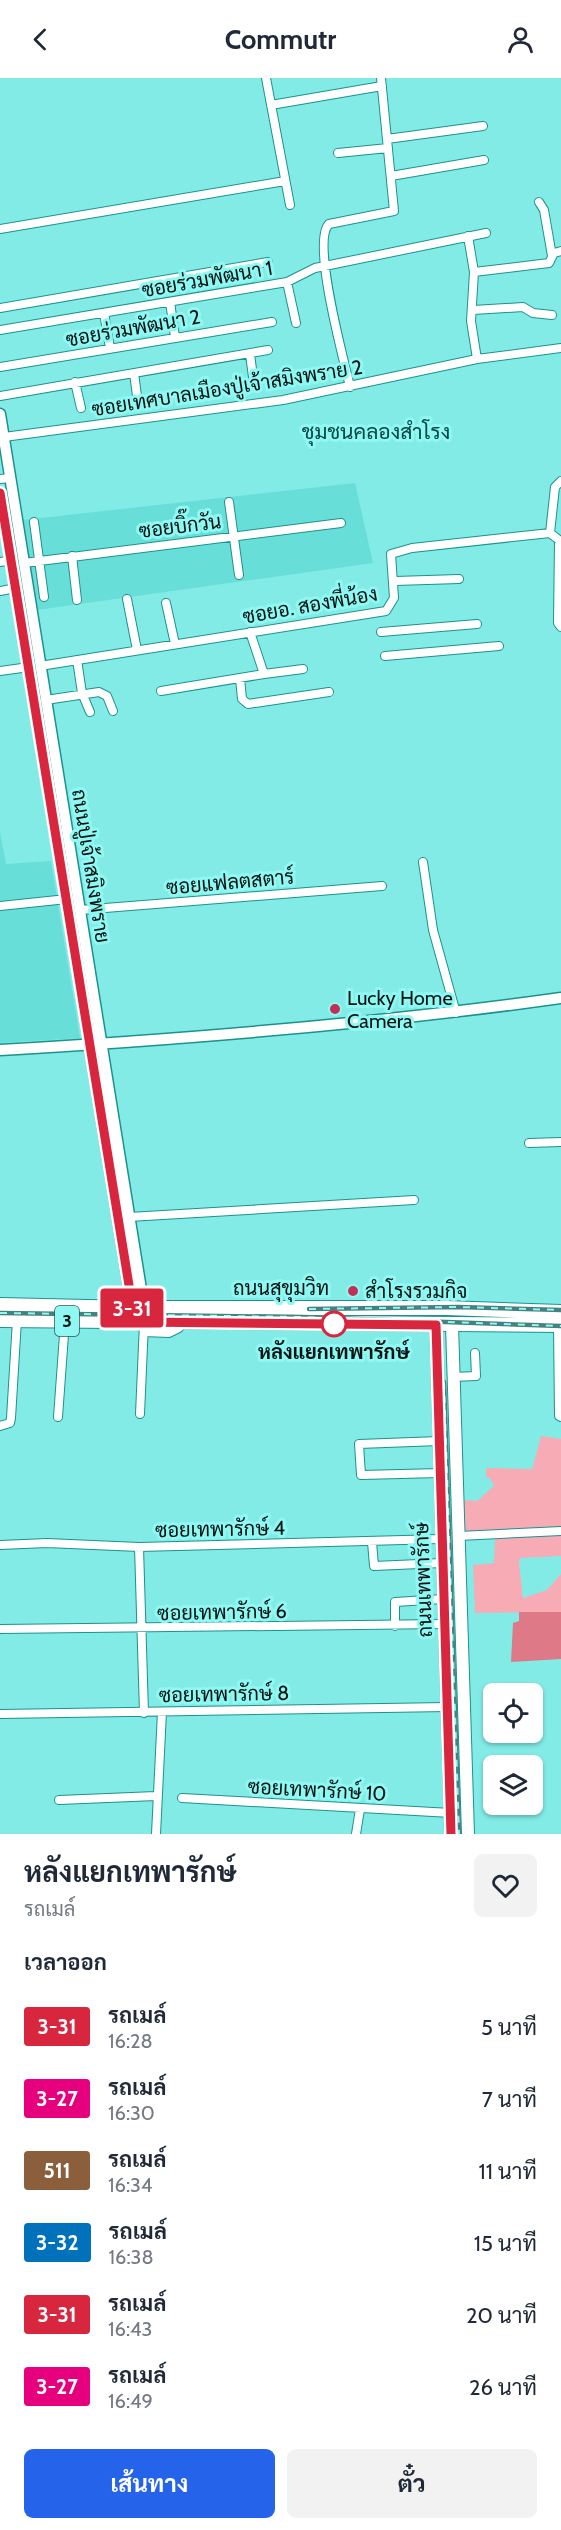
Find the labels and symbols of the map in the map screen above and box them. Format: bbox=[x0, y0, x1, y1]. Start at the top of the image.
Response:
street label: ซอยร่วมพัฒนา 1 bbox=[140, 256, 274, 302]
street label: ซอยร่วมพัฒนา 2 bbox=[64, 304, 202, 352]
street label: ซอยเทศบาลเมืองปู่เจ้าสมิงพราย 2 bbox=[90, 353, 364, 424]
district label: ชุมชนคลองสำโรง bbox=[302, 419, 450, 446]
street label: ซอยบิ๊กวัน bbox=[137, 504, 223, 543]
street label: ซอยอ. สองพี่น้อง bbox=[240, 576, 379, 629]
street label: ถนนปู่เจ้าสมิงพราย bbox=[64, 787, 115, 945]
street label: ซอยแฟลตสตาร์ bbox=[165, 862, 295, 900]
place label: Lucky Home Camera bbox=[347, 986, 453, 1033]
marker: Lucky Home Camera bbox=[328, 1002, 342, 1016]
street label: ถนนสุขุมวิท bbox=[233, 1276, 329, 1302]
place label: สำโรงรวมกิจ bbox=[365, 1278, 467, 1303]
marker: สำโรงรวมกิจ bbox=[346, 1284, 360, 1298]
line badge: 3-31 bbox=[90, 1288, 174, 1328]
road number: 3 bbox=[55, 1306, 79, 1336]
marker: หลังแยกเทพารักษ์ bbox=[321, 1311, 347, 1337]
place label: หลังแยกเทพารักษ์ bbox=[258, 1339, 411, 1364]
street label: ซอยเทพารักษ์ 4 bbox=[155, 1514, 286, 1542]
street label: ถนนเทพารักษ์ bbox=[407, 1522, 437, 1638]
street label: ซอยเทพารักษ์ 6 bbox=[157, 1597, 287, 1625]
street label: ซอยเทพารักษ์ 8 bbox=[159, 1679, 289, 1707]
street label: ซอยเทพารักษ์ 10 bbox=[247, 1772, 387, 1806]

